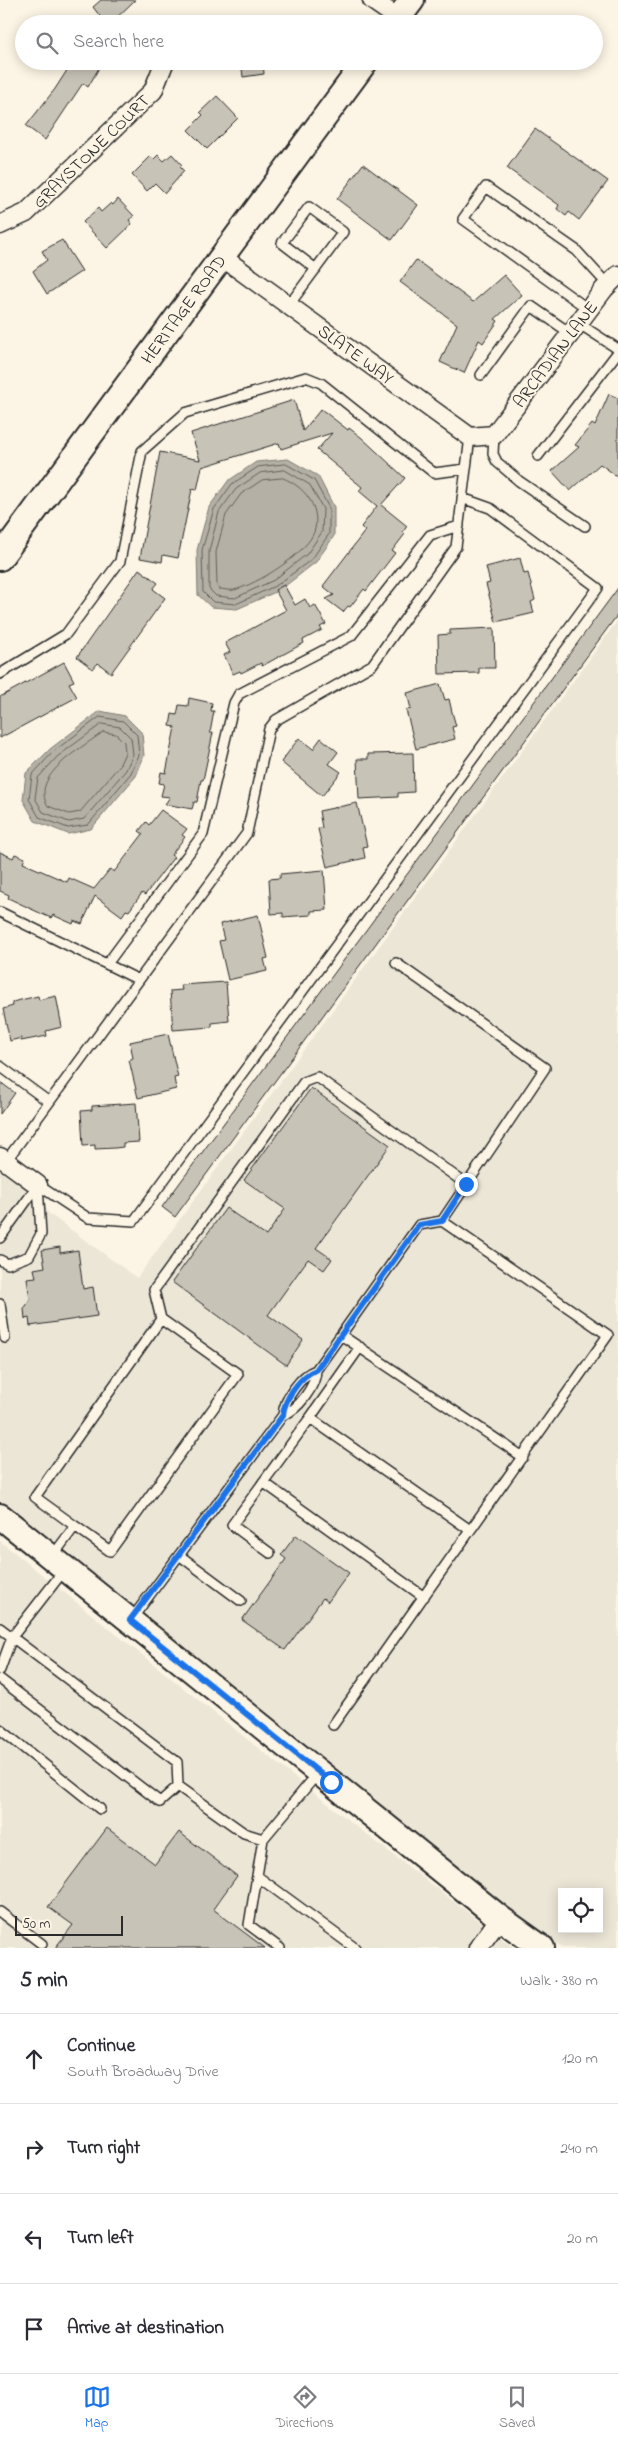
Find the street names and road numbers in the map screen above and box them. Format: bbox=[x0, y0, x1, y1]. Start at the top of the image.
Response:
street label: GRAYSTONE COURT bbox=[28, 89, 157, 216]
street label: HERITAGE ROAD bbox=[136, 250, 234, 370]
street label: ARCADIAN LANE bbox=[508, 296, 606, 414]
street label: SLATE WAY bbox=[311, 319, 399, 393]

